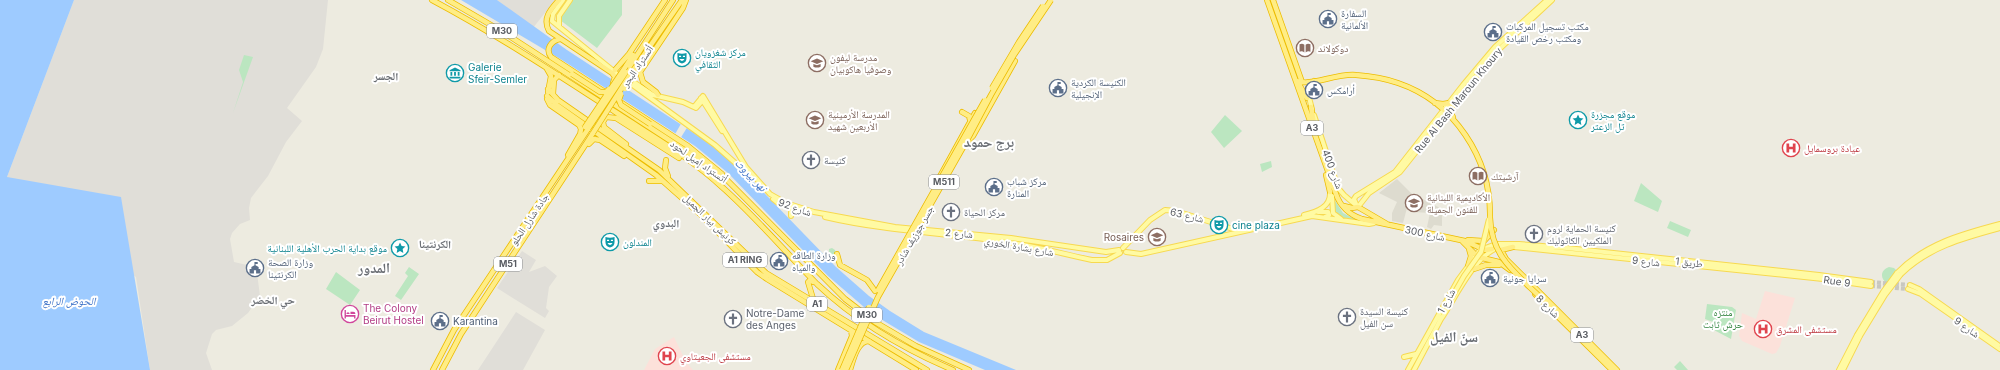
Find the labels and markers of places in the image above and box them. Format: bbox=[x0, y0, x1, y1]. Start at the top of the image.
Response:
place label: السفارة الألمانية bbox=[1341, 7, 1368, 31]
public building icon: السفارة الألمانية bbox=[1318, 9, 1338, 29]
place label: مكتب تسجيل المركبات ومكتب رخص القيادة bbox=[1506, 20, 1589, 45]
public building icon: مكتب تسجيل المركبات ومكتب رخص القيادة bbox=[1483, 22, 1503, 42]
library icon: دوكولاند bbox=[1295, 38, 1315, 58]
place label: دوكولاند bbox=[1318, 42, 1348, 54]
place label: مركز شغزويان الثقافي bbox=[695, 46, 746, 73]
theatre icon: مركز شغزويان الثقافي bbox=[672, 48, 692, 68]
place label: مدرسة ليفون وصوفيا هاكوبيان bbox=[830, 51, 892, 76]
school or university icon: مدرسة ليفون وصوفيا هاكوبيان bbox=[807, 53, 827, 73]
place label: Galerie Sfeir-Semler bbox=[468, 61, 527, 85]
museum icon: Galerie Sfeir-Semler bbox=[445, 63, 465, 83]
place label: الكنيسة الكردية الإنجيلية bbox=[1071, 76, 1126, 101]
public building icon: الكنيسة الكردية الإنجيلية bbox=[1048, 78, 1068, 98]
public building icon: أرامكس bbox=[1304, 80, 1324, 100]
place label: أرامكس bbox=[1327, 84, 1355, 97]
place label: المدرسة الأرمينية الأربعين شهيد bbox=[828, 108, 890, 133]
place label: موقع مجزرة تل الزعتر bbox=[1590, 108, 1636, 133]
school or university icon: المدرسة الأرمينية الأربعين شهيد bbox=[805, 110, 825, 130]
place icon: موقع مجزرة تل الزعتر bbox=[1568, 110, 1588, 130]
hospital icon: عيادة بروسمايل bbox=[1781, 138, 1801, 158]
place label: عيادة بروسمايل bbox=[1804, 142, 1860, 155]
church icon: كنيسة bbox=[801, 150, 821, 170]
place label: كنيسة bbox=[824, 154, 846, 166]
library icon: آرشيتك bbox=[1468, 166, 1488, 186]
place label: آرشيتك bbox=[1491, 170, 1519, 182]
place label: مركز شباب المنارة bbox=[1007, 175, 1047, 199]
public building icon: مركز شباب المنارة bbox=[984, 177, 1004, 197]
place label: الأكاديمية اللبنانية للفنون الجميلة bbox=[1427, 191, 1490, 216]
school or university icon: الأكاديمية اللبنانية للفنون الجميلة bbox=[1404, 193, 1424, 213]
church icon: مركز الحياة bbox=[941, 202, 961, 222]
place label: مركز الحياة bbox=[964, 206, 1005, 218]
theatre icon: cine plaza bbox=[1209, 215, 1229, 235]
place label: cine plaza bbox=[1232, 219, 1280, 231]
place label: كنيسة الحماية لروم الملكيين الكاثوليك bbox=[1547, 222, 1616, 247]
church icon: كنيسة الحماية لروم الملكيين الكاثوليك bbox=[1524, 224, 1544, 244]
school or university icon: Rosaires bbox=[1147, 227, 1167, 247]
place label: Rosaires bbox=[1104, 231, 1144, 243]
theatre icon: المندلون bbox=[600, 232, 620, 252]
place label: المندلون bbox=[623, 236, 652, 249]
place icon: موقع بداية الحرب الأهلية اللبنانية bbox=[390, 238, 410, 258]
place label: موقع بداية الحرب الأهلية اللبنانية bbox=[267, 242, 387, 255]
place label: وزارة الطاقه والمياه bbox=[792, 249, 836, 273]
public building icon: وزارة الطاقه والمياه bbox=[769, 251, 789, 271]
place label: وزارة الصحة الكرنتينا bbox=[268, 256, 313, 280]
public building icon: وزارة الصحة الكرنتينا bbox=[245, 258, 265, 278]
public building icon: سرايا جونية bbox=[1480, 268, 1500, 288]
place label: سرايا جونية bbox=[1503, 272, 1547, 284]
place label: The Colony Beirut Hostel bbox=[363, 302, 424, 326]
hotel icon: The Colony Beirut Hostel bbox=[340, 304, 360, 324]
place label: كنيسة السيدة سن الفيل bbox=[1360, 305, 1408, 330]
place label: Notre-Dame des Anges bbox=[746, 307, 804, 331]
church icon: كنيسة السيدة سن الفيل bbox=[1337, 307, 1357, 327]
church icon: Notre-Dame des Anges bbox=[723, 309, 743, 329]
public building icon: Karantina bbox=[430, 311, 450, 331]
place label: Karantina bbox=[453, 315, 498, 327]
hospital icon: مستشفى المشرق bbox=[1753, 319, 1773, 339]
place label: مستشفى المشرق bbox=[1776, 323, 1837, 336]
hospital icon: مستشفى الجعيتاوي bbox=[657, 346, 677, 366]
place label: مستشفى الجعيتاوي bbox=[680, 350, 751, 365]

